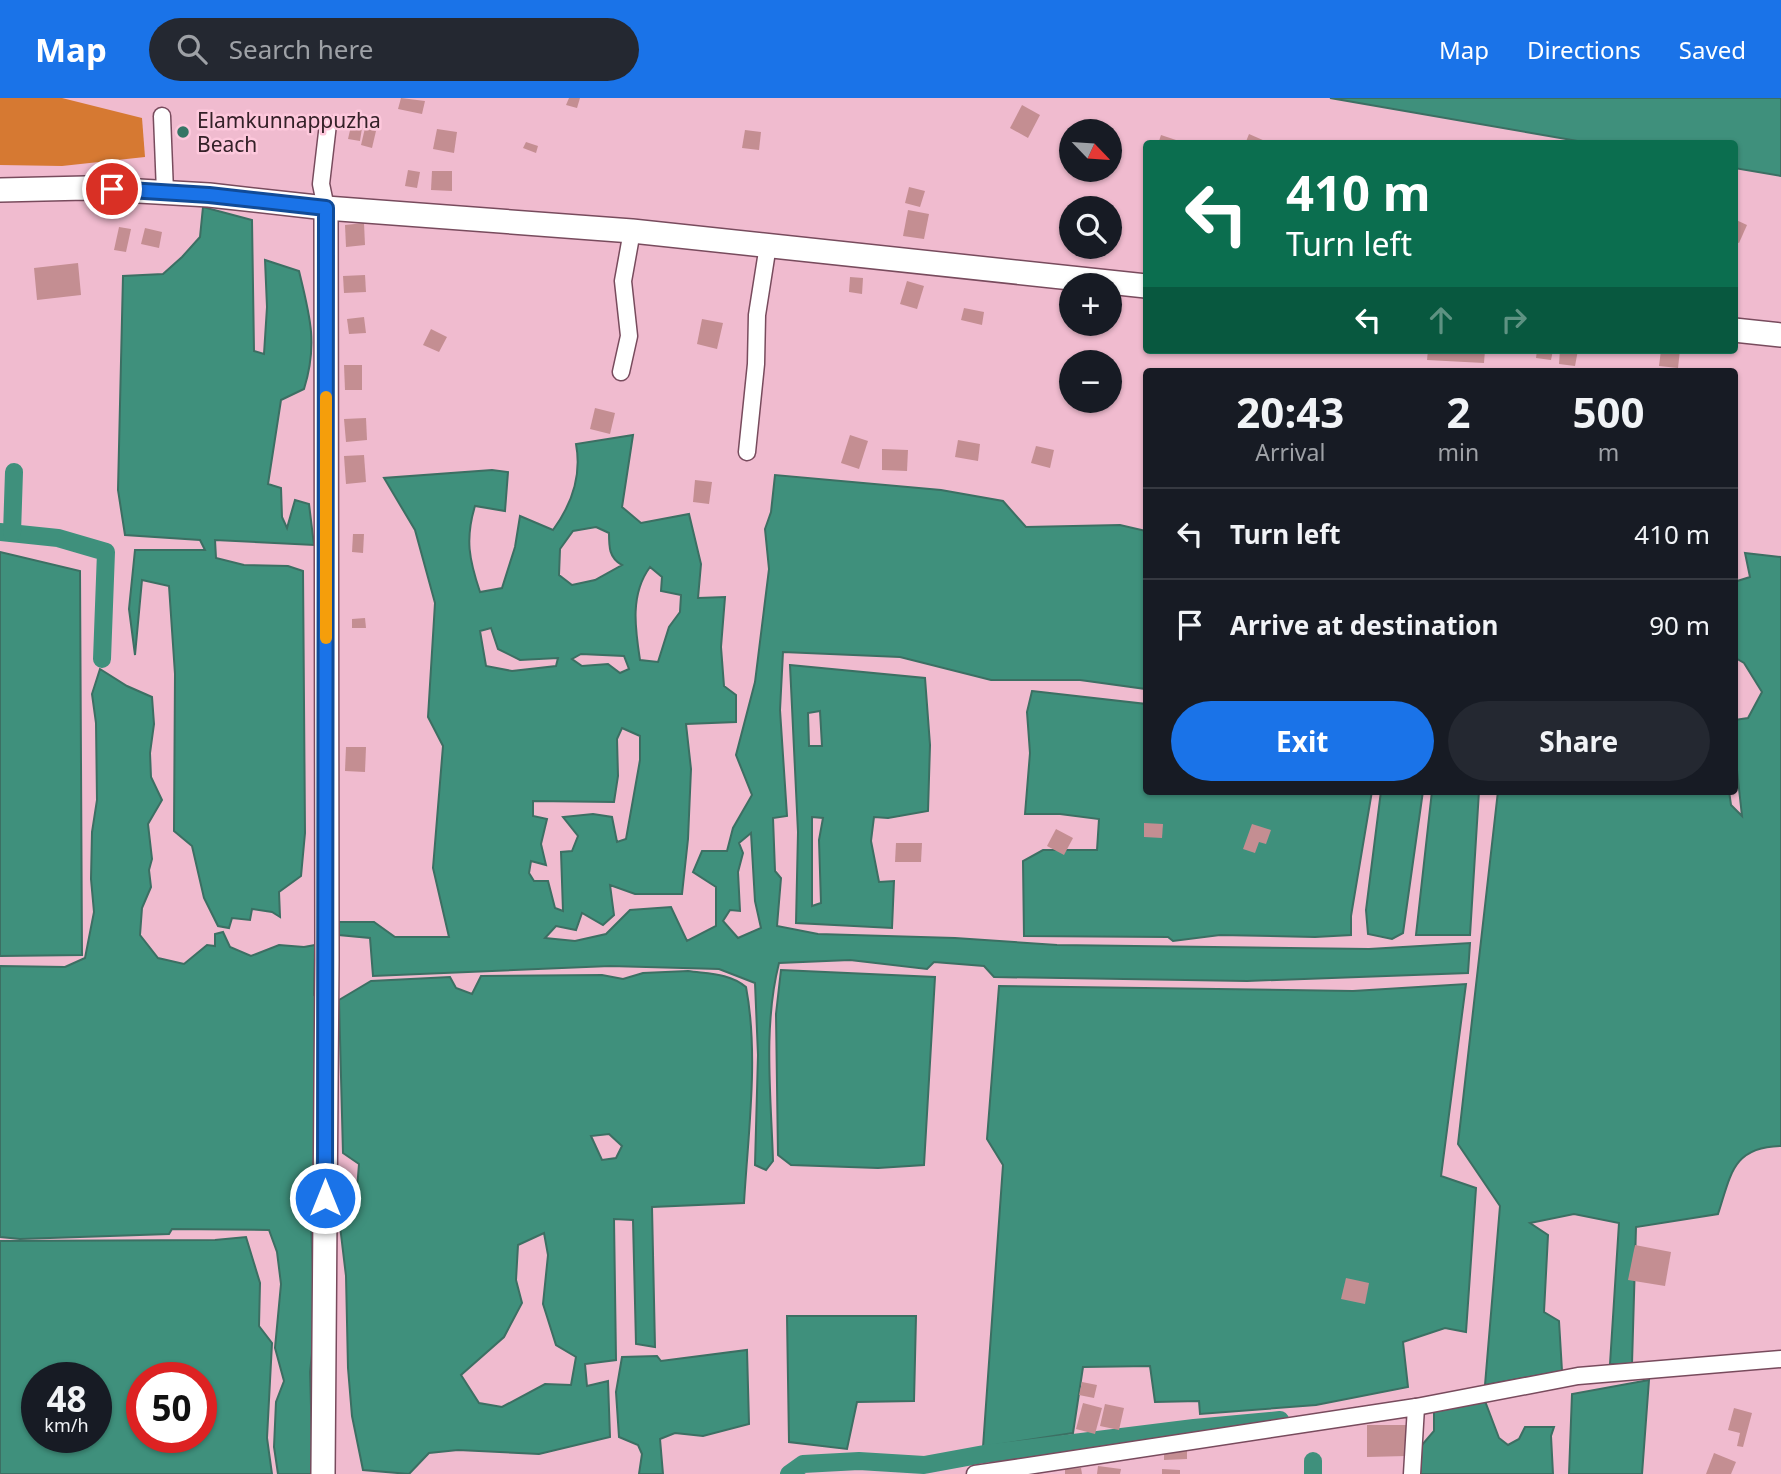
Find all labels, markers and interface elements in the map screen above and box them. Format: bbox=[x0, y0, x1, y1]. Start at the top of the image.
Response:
search box bbox=[149, 18, 639, 81]
text: Map bbox=[35, 27, 107, 72]
icon: search bbox=[173, 30, 211, 68]
text: Search here bbox=[229, 31, 373, 67]
text: Map bbox=[1439, 33, 1489, 66]
text: Directions bbox=[1527, 33, 1641, 66]
text: Saved bbox=[1679, 33, 1746, 66]
place label: Elamkunnappuzha Beach bbox=[197, 106, 381, 158]
north arrow bbox=[1059, 119, 1122, 182]
map controls bbox=[1059, 119, 1122, 413]
marker: Elamkunnappuzha Beach bbox=[175, 124, 191, 140]
pin bbox=[82, 159, 142, 219]
text: 410 m bbox=[1286, 159, 1431, 225]
icon: left bbox=[1171, 168, 1262, 259]
icon: arrive bbox=[93, 170, 131, 208]
button: search bbox=[1059, 196, 1122, 259]
text: Turn left bbox=[1286, 222, 1412, 265]
button: + bbox=[1059, 273, 1122, 336]
icon: left bbox=[1349, 301, 1387, 339]
icon: ahead bbox=[1422, 301, 1460, 339]
icon: right bbox=[1495, 301, 1533, 339]
button: − bbox=[1059, 350, 1122, 413]
text: 20:43 bbox=[1236, 383, 1344, 440]
text: 2 bbox=[1446, 383, 1470, 440]
text: 500 bbox=[1573, 383, 1645, 440]
text: Arrival bbox=[1255, 436, 1325, 468]
text: min bbox=[1438, 436, 1479, 468]
text: m bbox=[1598, 436, 1619, 468]
icon: left bbox=[1171, 515, 1209, 553]
text: Turn left bbox=[1230, 516, 1341, 552]
text: 410 m bbox=[1634, 516, 1710, 552]
icon: arrive bbox=[1171, 606, 1209, 644]
text: Arrive at destination bbox=[1230, 607, 1499, 643]
text: 90 m bbox=[1649, 607, 1710, 643]
button: Exit bbox=[1171, 701, 1434, 781]
button: Share bbox=[1448, 701, 1710, 781]
position arrow bbox=[288, 1161, 362, 1235]
speed limit sign: 50 bbox=[126, 1362, 217, 1453]
text: 48 bbox=[46, 1375, 87, 1422]
text: km/h bbox=[44, 1413, 89, 1437]

